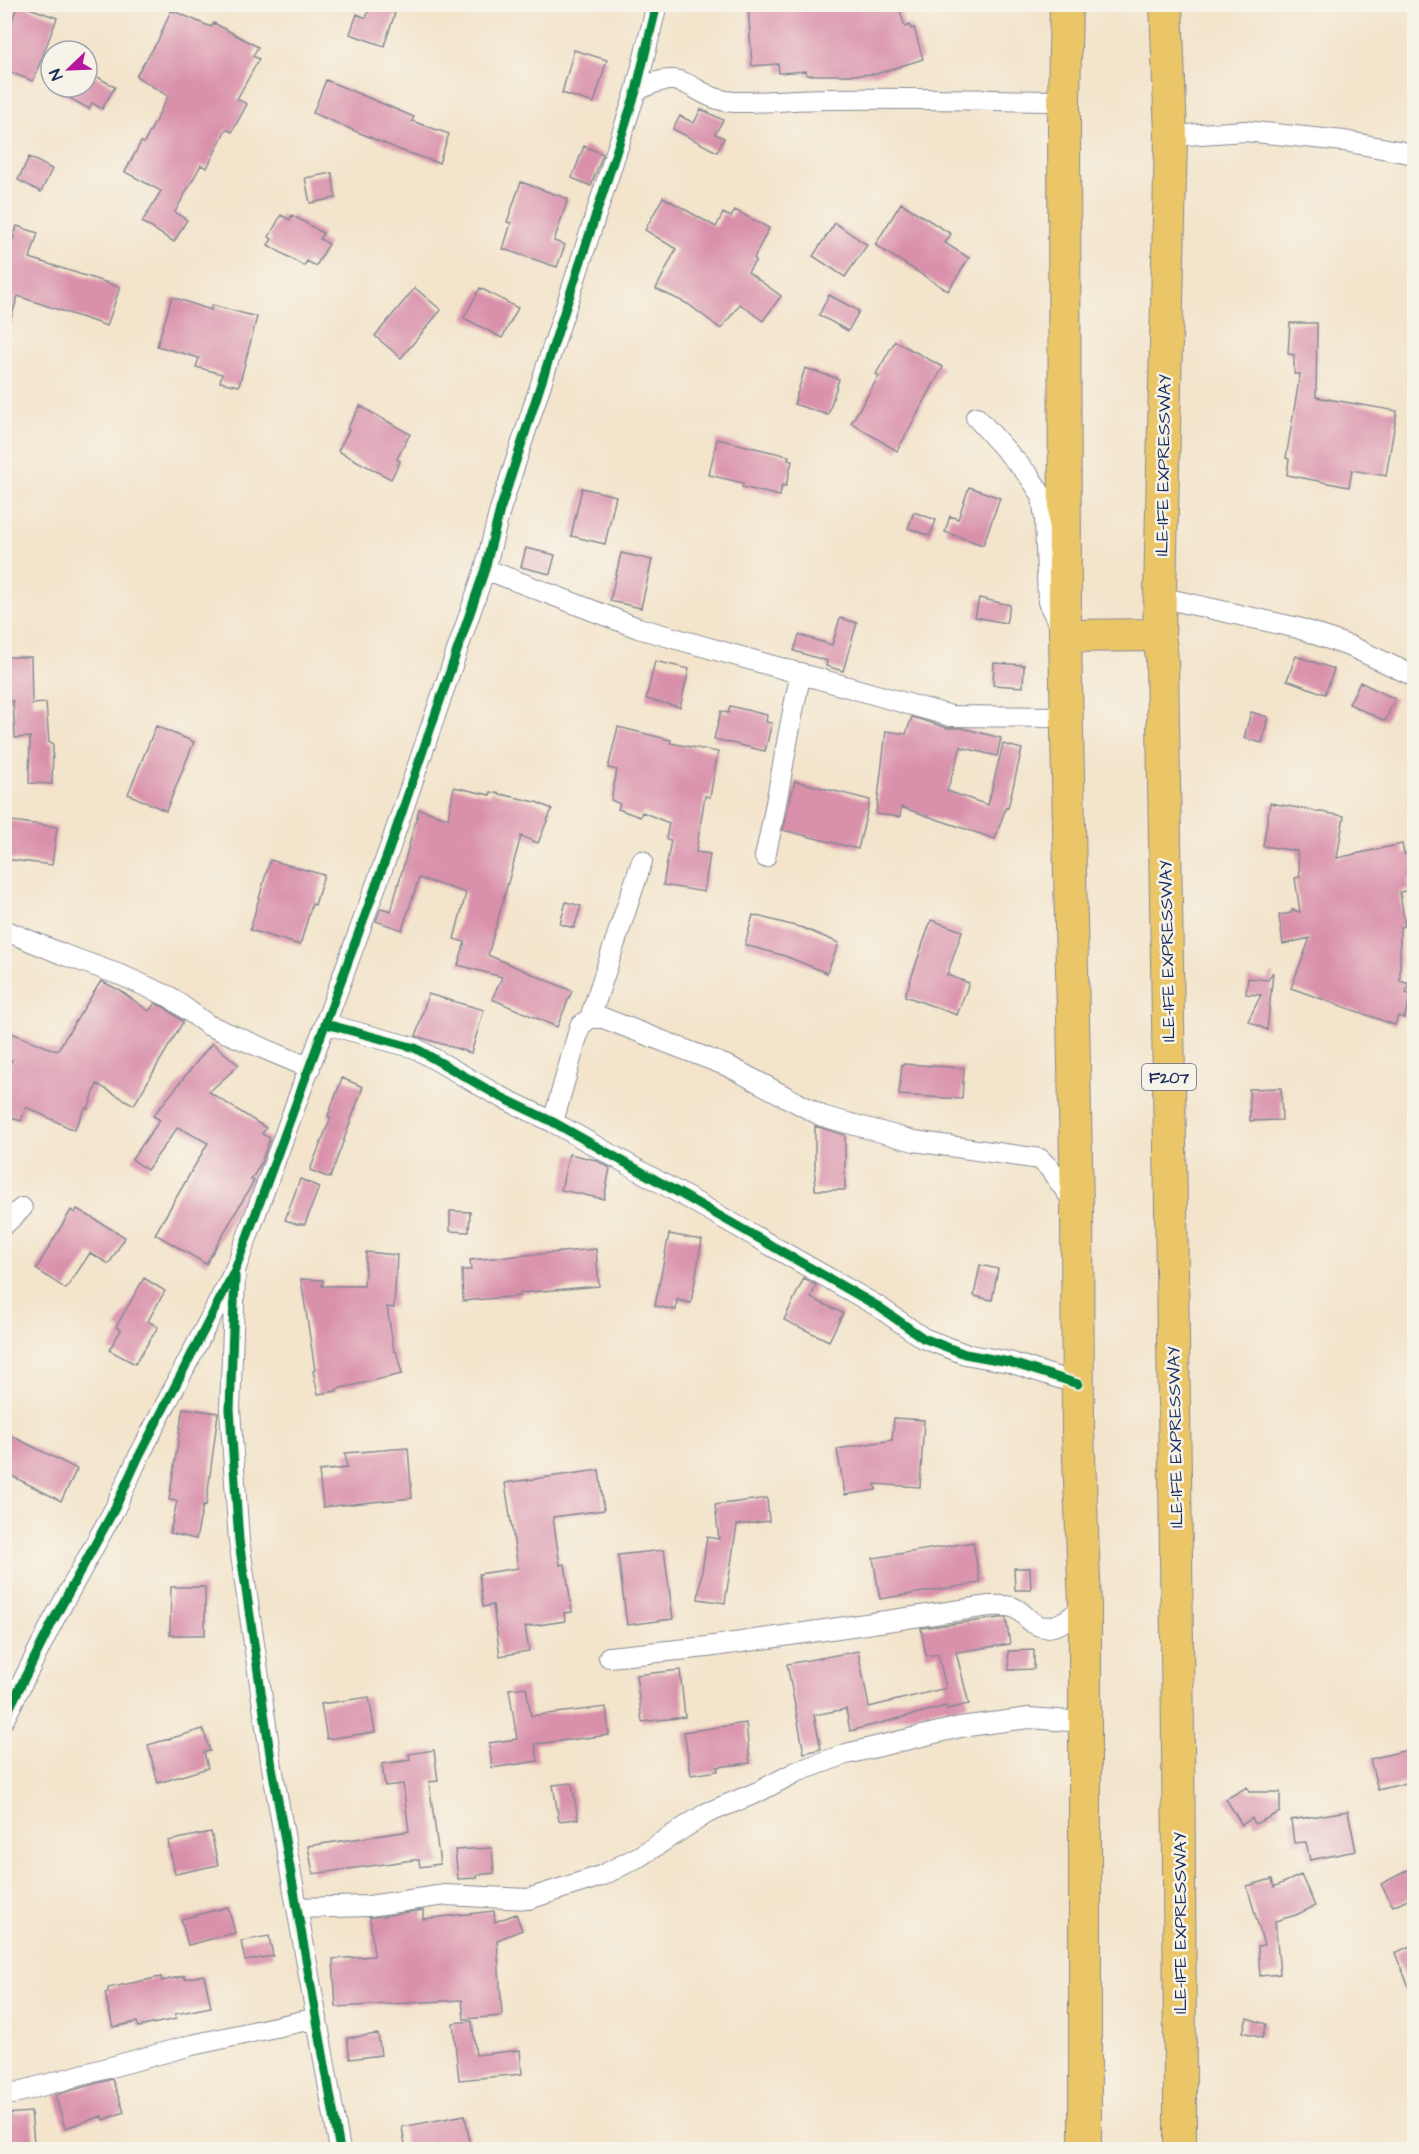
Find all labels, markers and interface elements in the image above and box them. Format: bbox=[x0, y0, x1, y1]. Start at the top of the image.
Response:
north arrow bbox=[39, 39, 99, 99]
text: N bbox=[44, 66, 68, 83]
street label: ILE-IFE EXPRESSWAY bbox=[1149, 373, 1178, 556]
street label: ILE-IFE EXPRESSWAY bbox=[1153, 859, 1182, 1042]
road number: F207 bbox=[1142, 1064, 1196, 1090]
street label: ILE-IFE EXPRESSWAY bbox=[1161, 1345, 1190, 1528]
street label: ILE-IFE EXPRESSWAY bbox=[1168, 1832, 1193, 2014]

